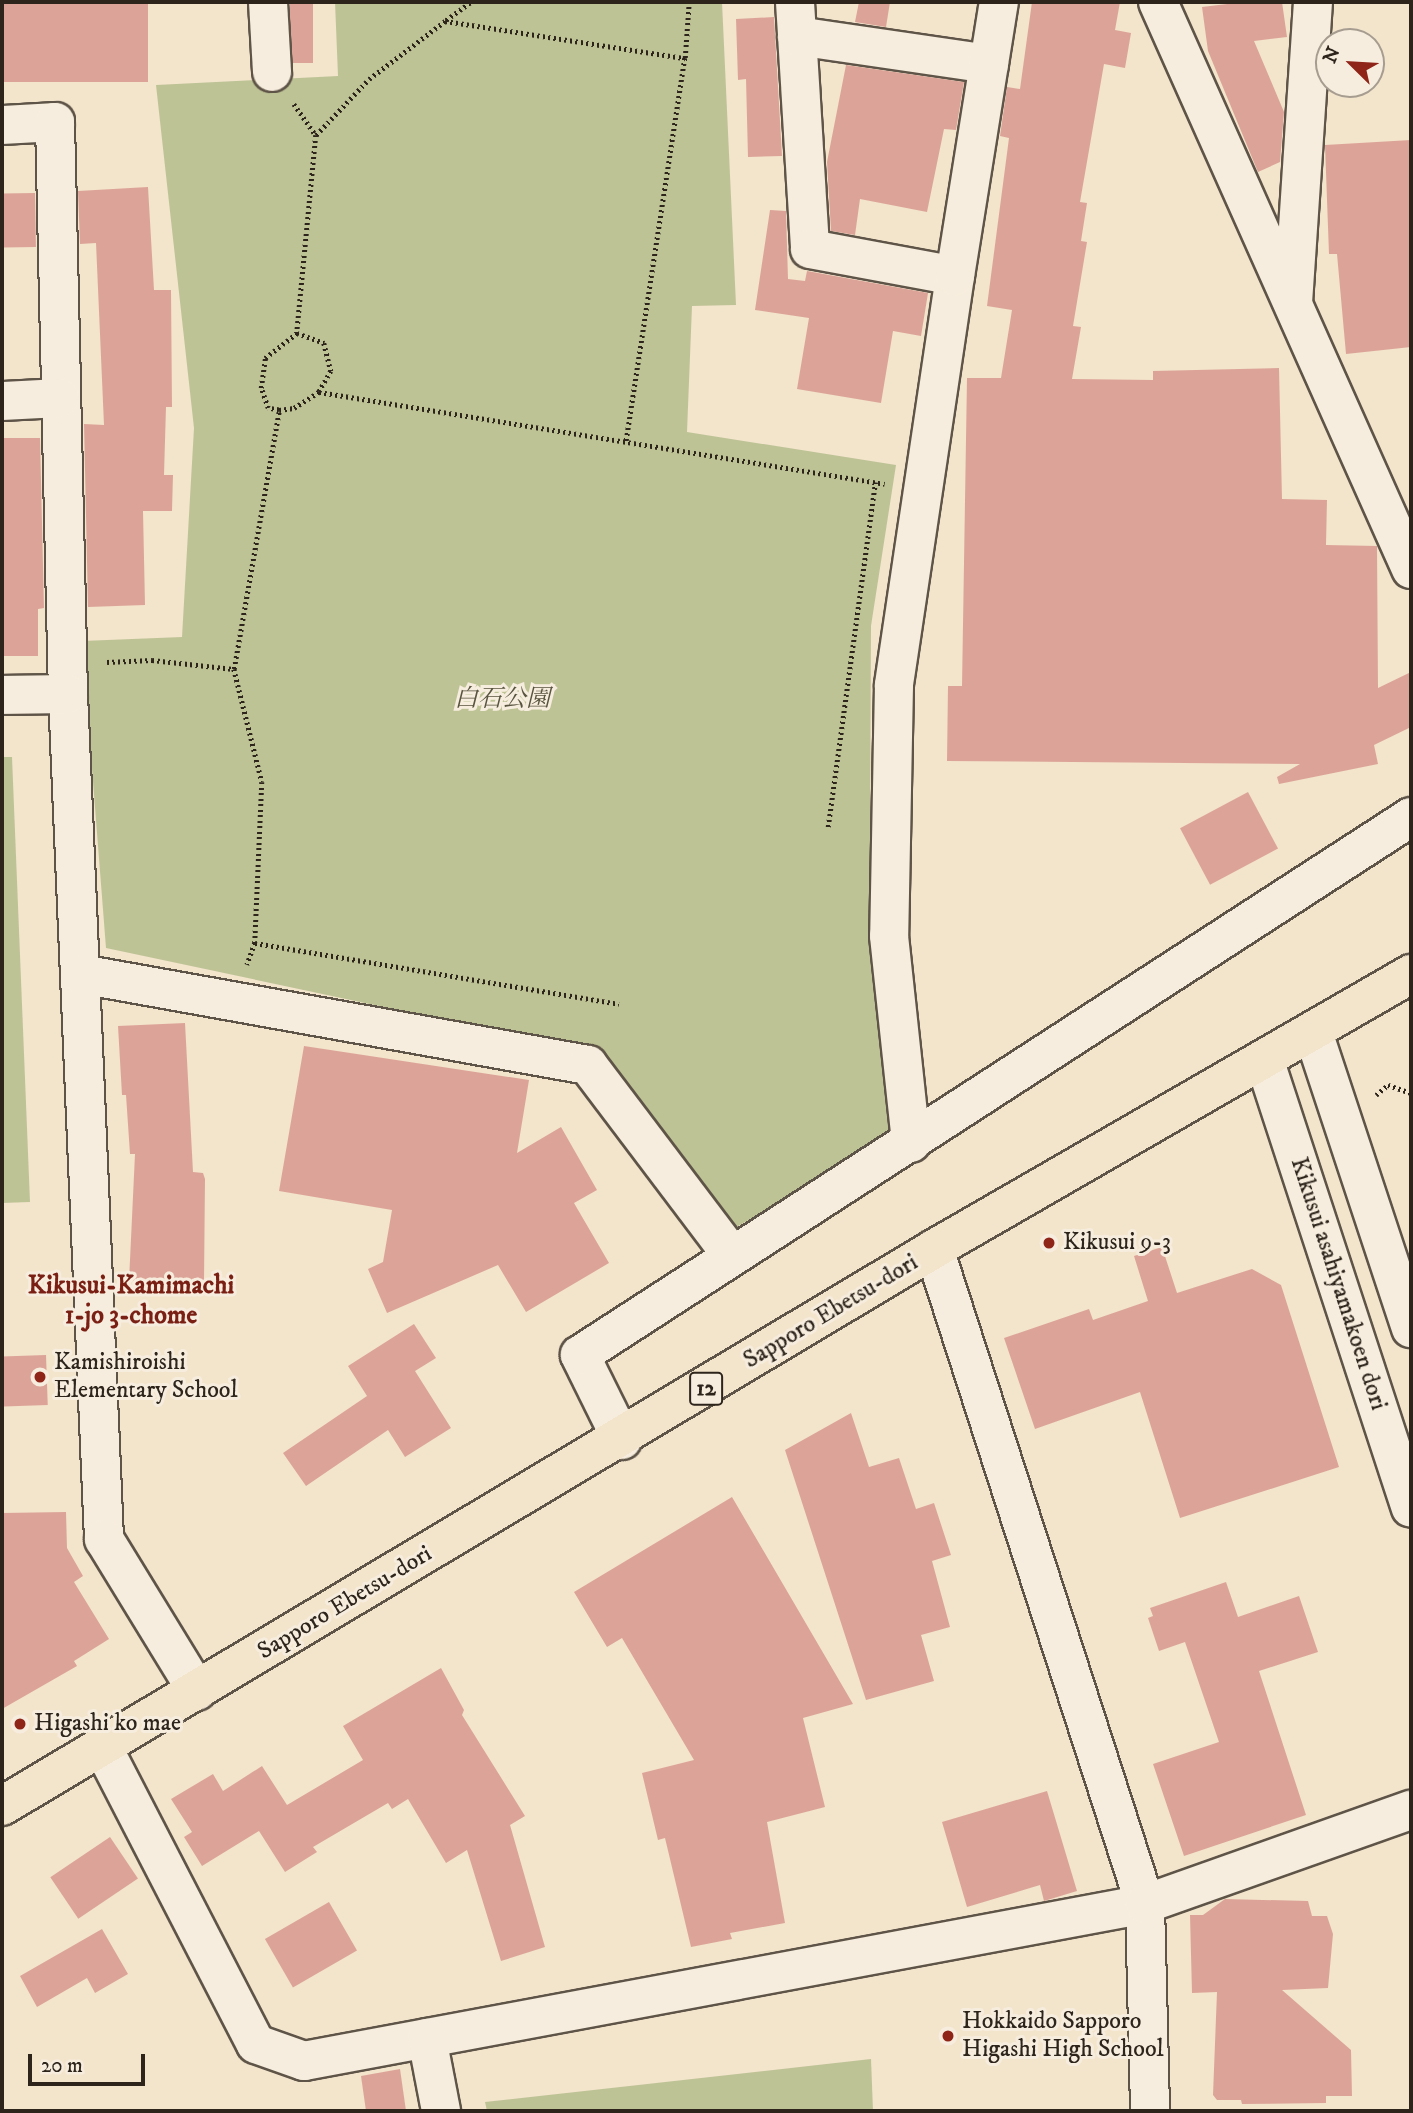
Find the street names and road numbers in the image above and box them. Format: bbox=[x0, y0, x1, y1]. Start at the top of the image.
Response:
street label: Kikusui asahiyamakoen dori bbox=[1284, 1154, 1392, 1414]
street label: Sapporo Ebetsu-dori bbox=[739, 1249, 923, 1375]
road number: 12 bbox=[688, 1370, 724, 1408]
street label: Sapporo Ebetsu-dori bbox=[253, 1540, 437, 1666]

